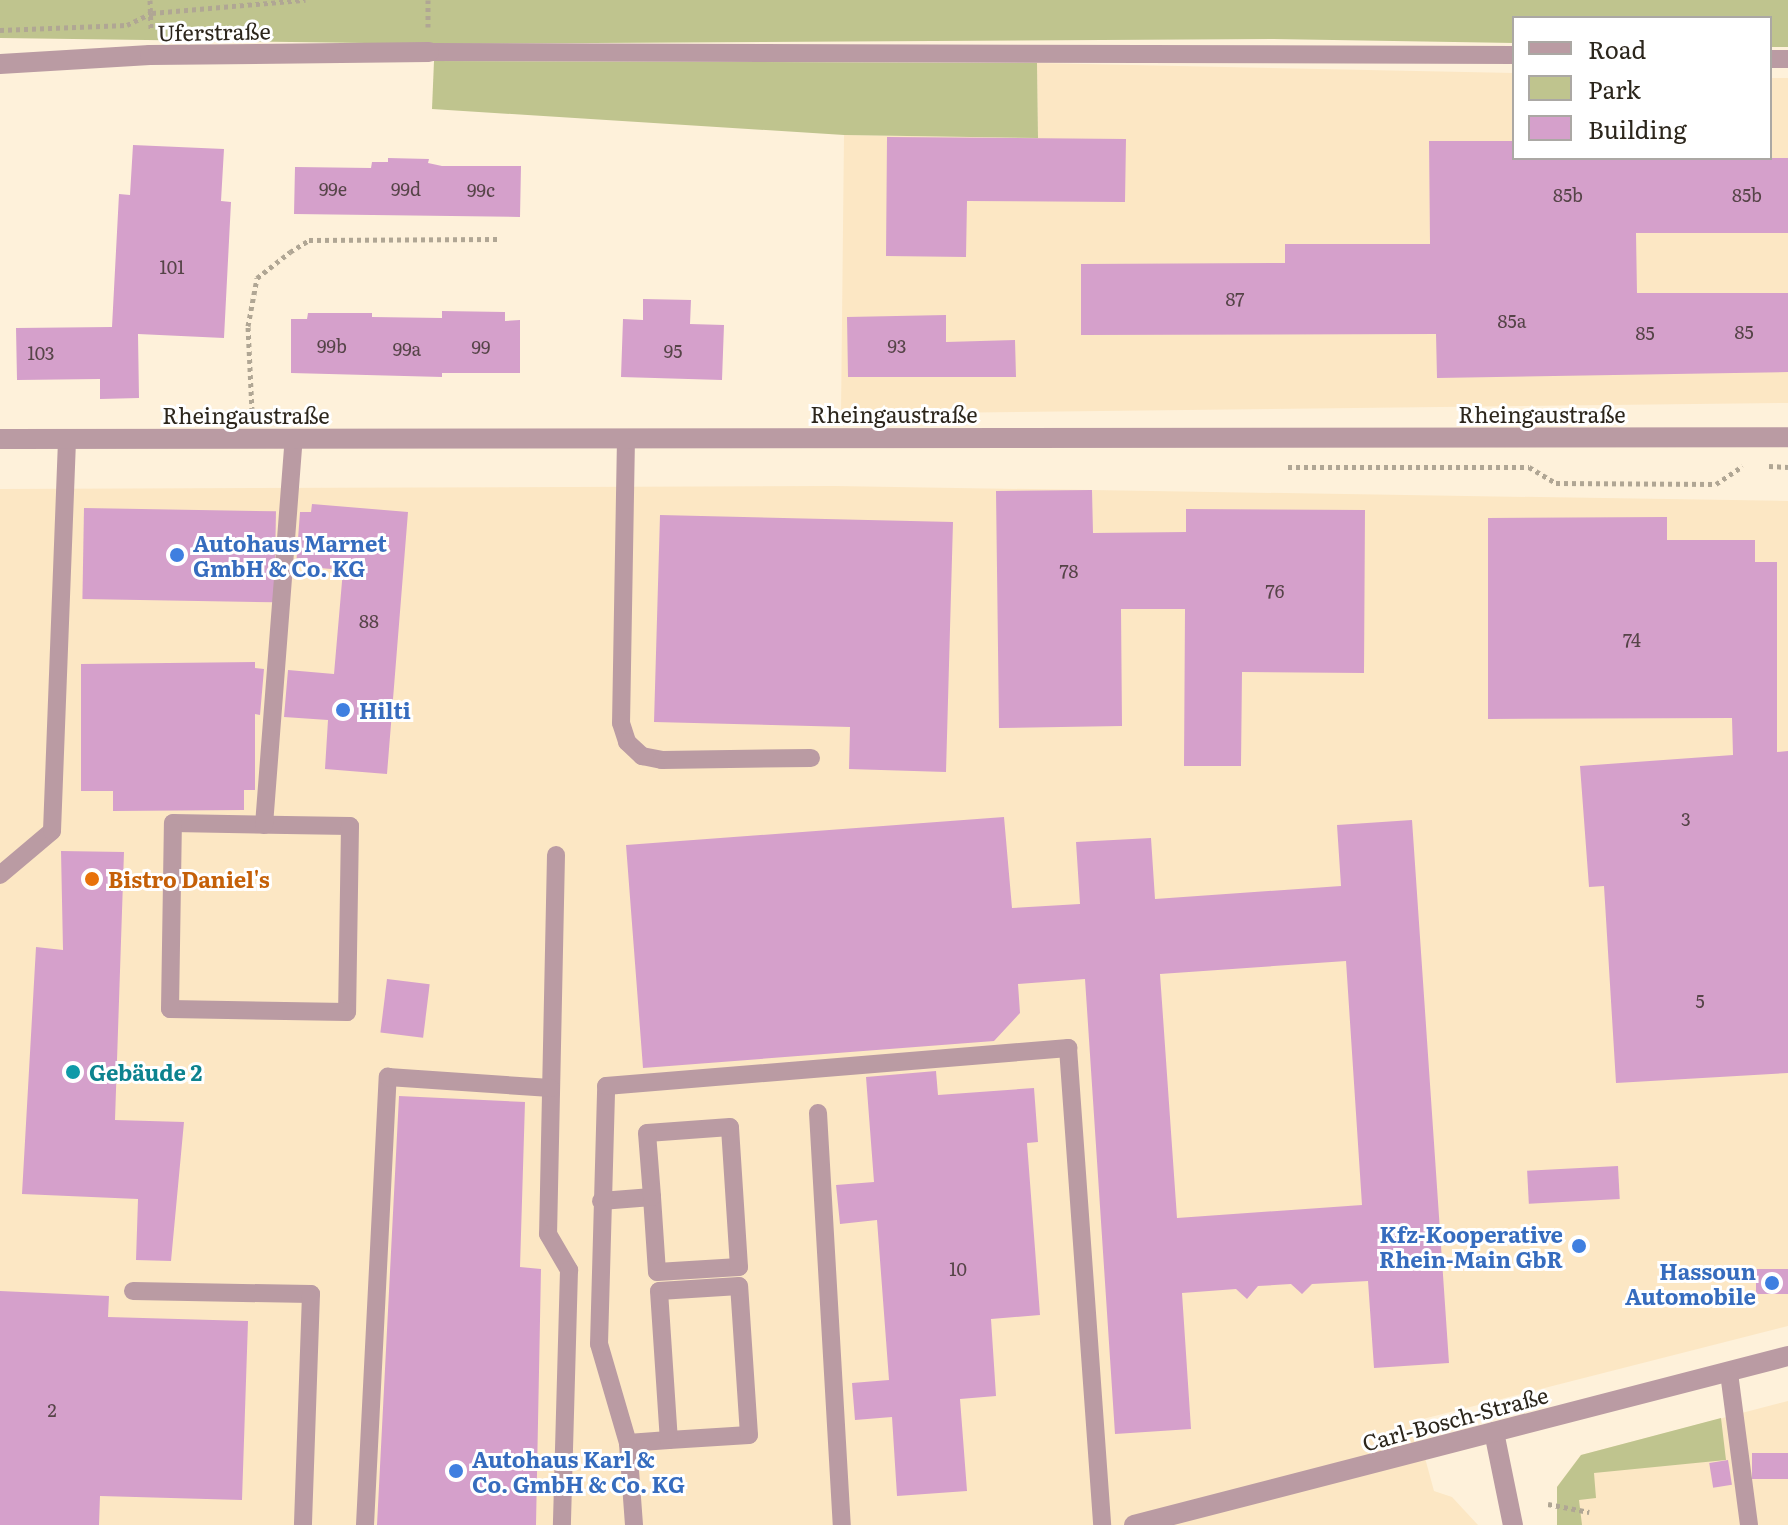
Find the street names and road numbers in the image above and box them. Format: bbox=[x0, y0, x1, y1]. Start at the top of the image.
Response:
street label: Uferstraße bbox=[157, 17, 271, 45]
street label: Rheingaustraße bbox=[810, 401, 978, 427]
street label: Rheingaustraße bbox=[1458, 401, 1626, 427]
street label: Rheingaustraße bbox=[162, 402, 330, 428]
street label: Carl-Bosch-Straße bbox=[1359, 1380, 1551, 1456]

